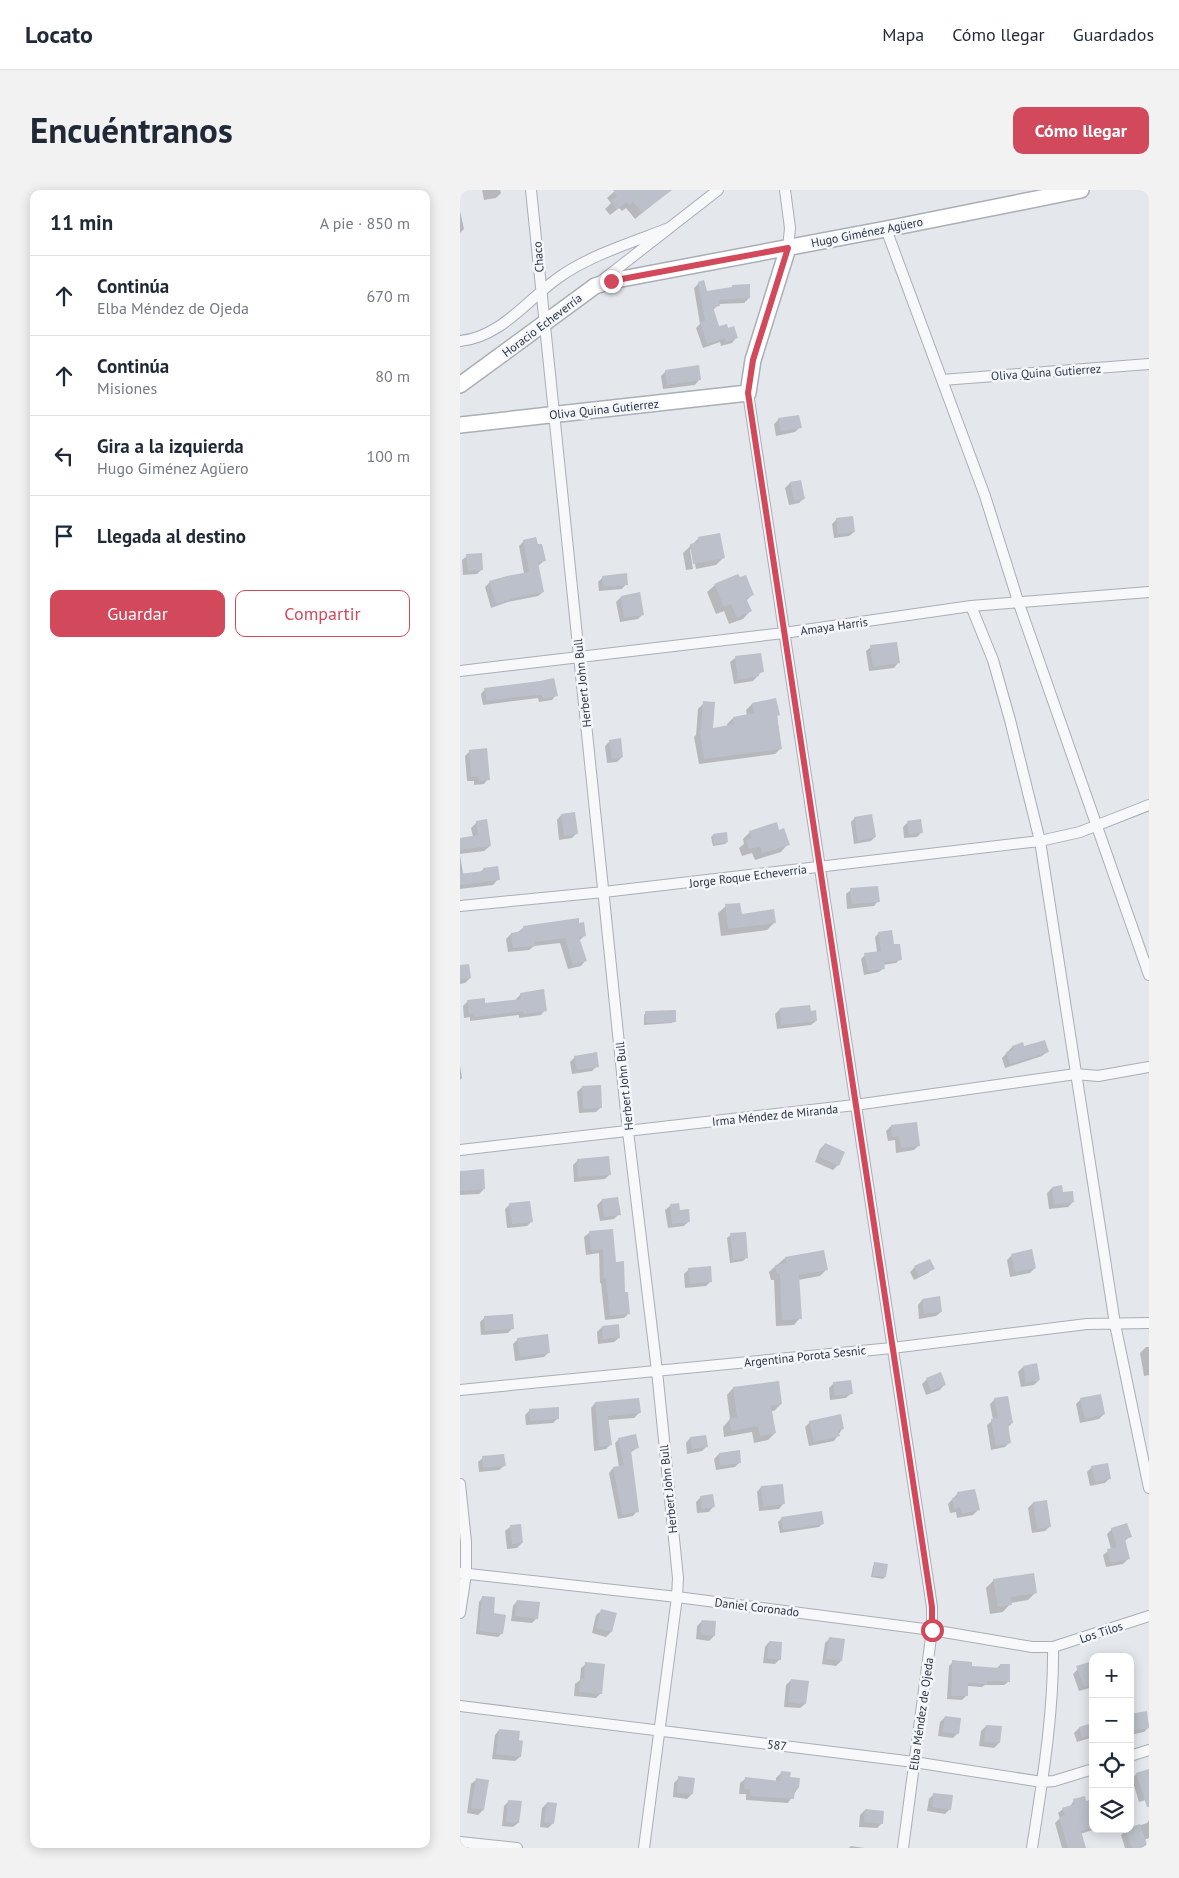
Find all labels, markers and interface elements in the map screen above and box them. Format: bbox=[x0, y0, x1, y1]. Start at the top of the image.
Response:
text: Locato bbox=[25, 19, 93, 50]
text: Mapa bbox=[882, 23, 924, 46]
text: Cómo llegar bbox=[952, 23, 1045, 46]
text: Guardados bbox=[1073, 23, 1154, 46]
text: Encuéntranos bbox=[30, 107, 233, 153]
button: Cómo llegar bbox=[1013, 107, 1149, 154]
text: 11 min bbox=[50, 209, 113, 236]
text: A pie · 850 m bbox=[320, 213, 410, 233]
street label: Hugo Giménez Agüero bbox=[810, 214, 924, 250]
street label: Chaco bbox=[529, 241, 547, 273]
route end bbox=[600, 270, 623, 293]
text: Continúa bbox=[97, 274, 169, 298]
icon: ahead bbox=[50, 282, 78, 310]
text: 670 m bbox=[367, 286, 410, 306]
street label: Horacio Echeverría bbox=[499, 290, 585, 360]
text: Elba Méndez de Ojeda bbox=[97, 298, 249, 318]
text: Continúa bbox=[97, 354, 169, 378]
street label: Oliva Quina Gutierrez bbox=[991, 361, 1101, 383]
icon: ahead bbox=[50, 362, 78, 390]
text: 80 m bbox=[375, 366, 410, 386]
text: Misiones bbox=[97, 378, 157, 398]
street label: Oliva Quina Gutierrez bbox=[548, 396, 660, 422]
text: Gira a la izquierda bbox=[97, 434, 244, 458]
icon: left bbox=[50, 442, 78, 470]
text: 100 m bbox=[367, 446, 410, 466]
text: Hugo Giménez Agüero bbox=[97, 458, 249, 478]
icon: arrive bbox=[50, 522, 78, 550]
text: Llegada al destino bbox=[97, 524, 246, 548]
button: Guardar bbox=[50, 590, 225, 637]
button: Compartir bbox=[235, 590, 410, 637]
street label: Amaya Harris bbox=[799, 614, 869, 638]
street label: Herbert John Bull bbox=[570, 637, 594, 728]
street label: Jorge Roque Echeverría bbox=[687, 861, 808, 891]
street label: Herbert John Bull bbox=[612, 1040, 636, 1131]
street label: Irma Méndez de Miranda bbox=[711, 1101, 839, 1129]
street label: Argentina Porota Sesnic bbox=[743, 1342, 867, 1370]
street label: Herbert John Bull bbox=[656, 1443, 680, 1534]
street label: Daniel Coronado bbox=[714, 1594, 800, 1620]
street label: Los Tilos bbox=[1077, 1618, 1125, 1646]
route start bbox=[921, 1619, 944, 1642]
map controls bbox=[1089, 1653, 1134, 1833]
button: + bbox=[1089, 1653, 1134, 1698]
street label: Elba Méndez de Ojeda bbox=[906, 1656, 936, 1772]
button: − bbox=[1089, 1698, 1134, 1743]
street label: 587 bbox=[766, 1736, 788, 1754]
button: locate bbox=[1089, 1743, 1134, 1788]
button: layers bbox=[1089, 1788, 1134, 1833]

